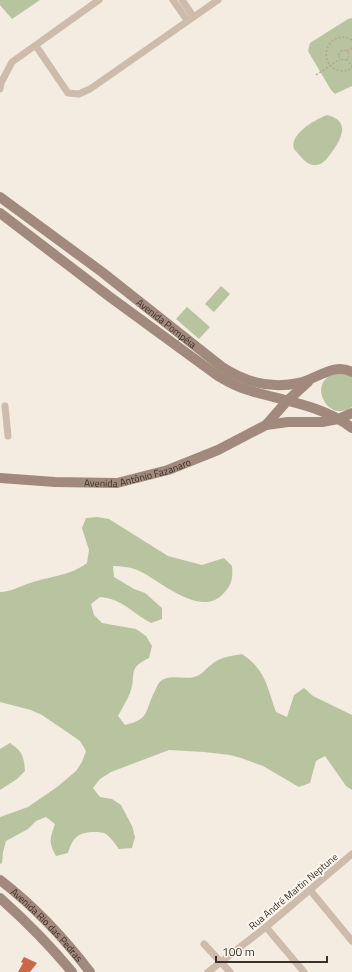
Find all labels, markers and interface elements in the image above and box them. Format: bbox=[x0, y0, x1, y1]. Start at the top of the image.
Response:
street label: Avenida Pompéia bbox=[133, 295, 199, 352]
street label: Avenida Antônio Fazanaro bbox=[84, 455, 193, 491]
street label: Rua André Martin Neptune bbox=[246, 850, 341, 933]
street label: Avenida Rio das Pedras bbox=[7, 885, 86, 966]
scale bar bbox=[216, 938, 327, 964]
text: 100 m bbox=[222, 942, 255, 961]

